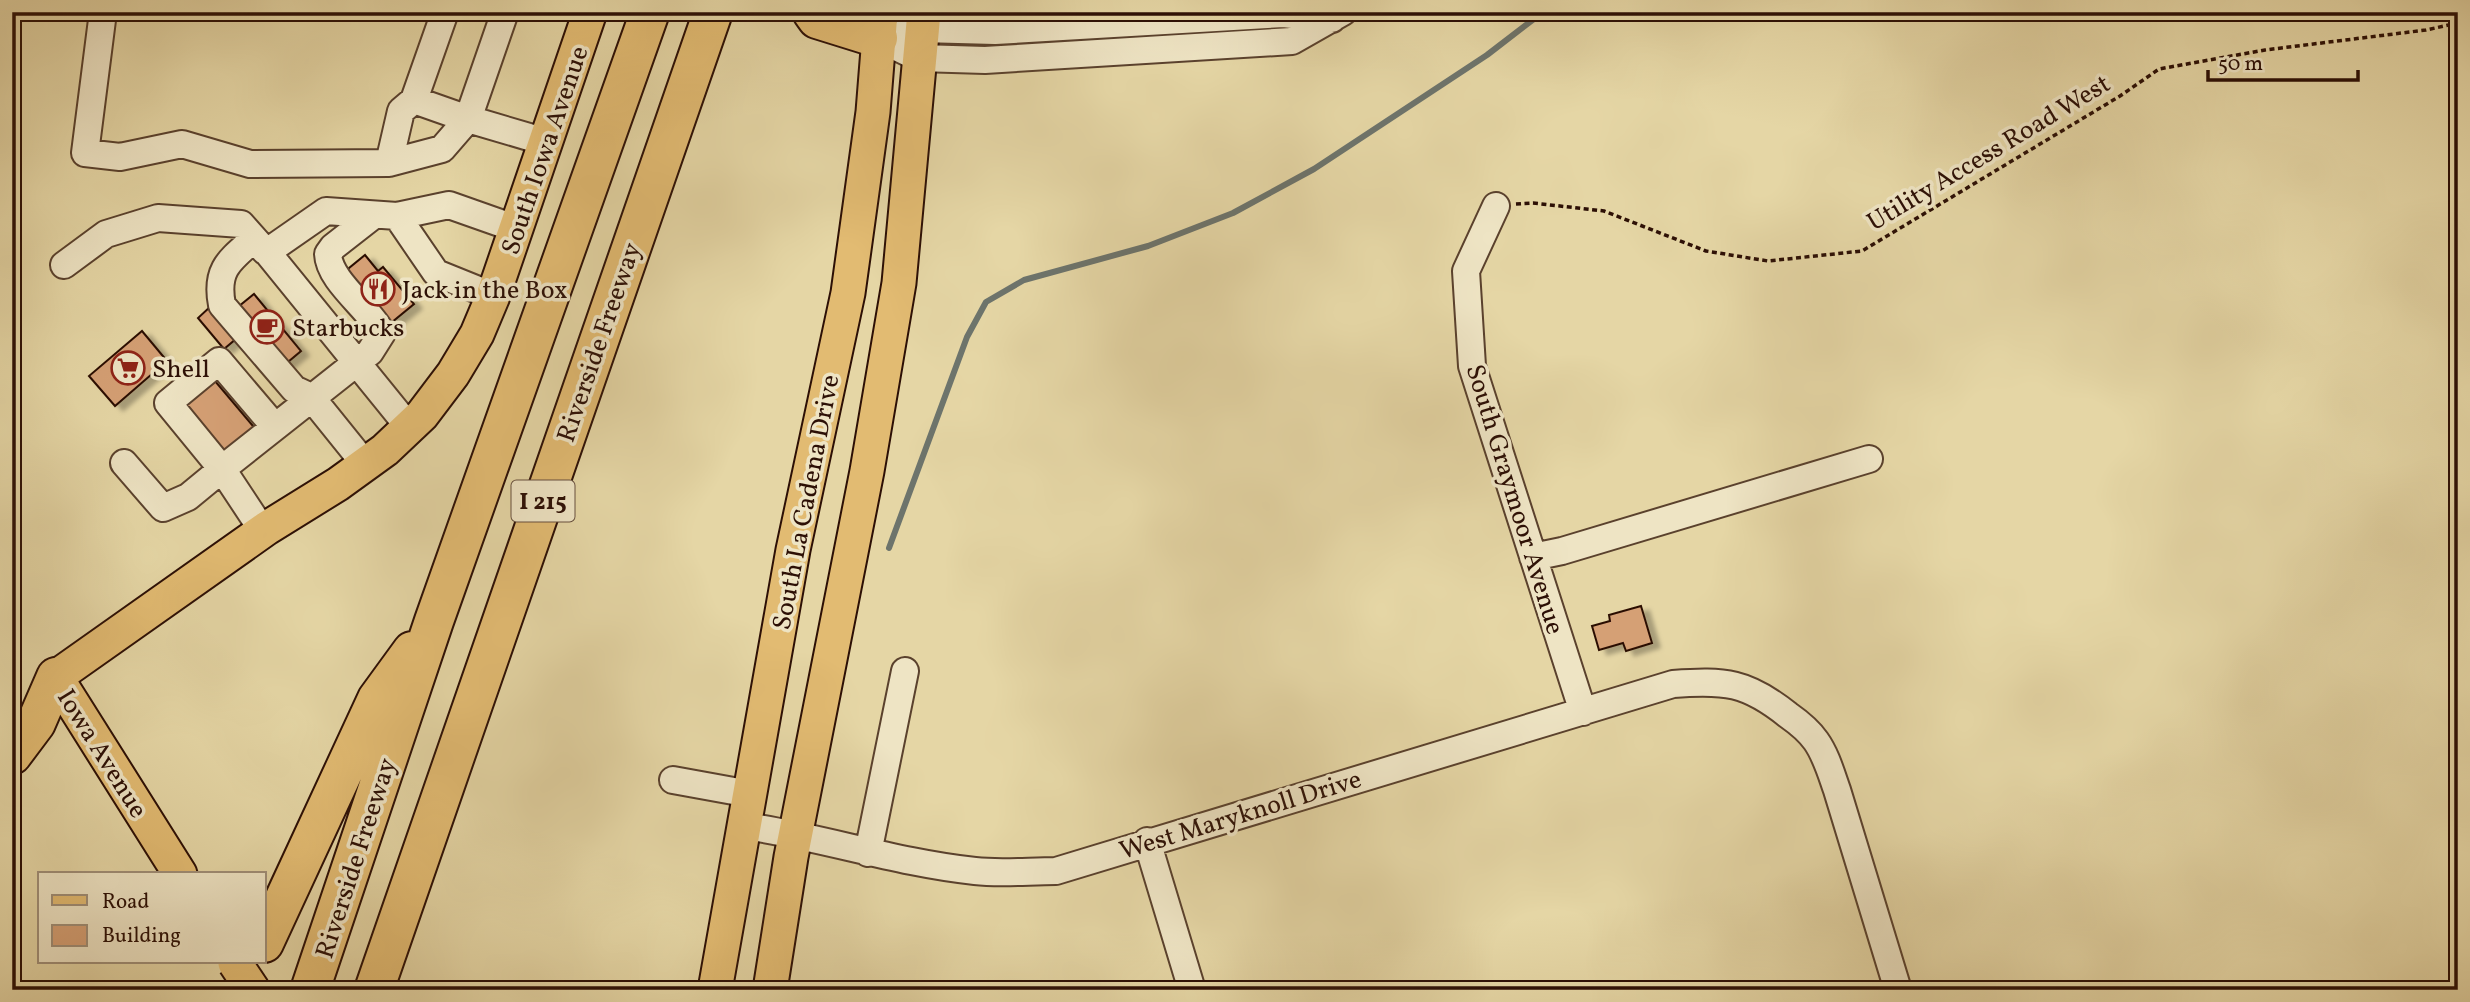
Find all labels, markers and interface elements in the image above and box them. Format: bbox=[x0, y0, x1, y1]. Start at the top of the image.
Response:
scale bar bbox=[2208, 38, 2358, 82]
street label: South Iowa Avenue bbox=[493, 41, 599, 260]
text: 50 m bbox=[2218, 50, 2263, 79]
street label: Utility Access Road West bbox=[1861, 67, 2118, 241]
street label: Riverside Freeway bbox=[549, 238, 651, 447]
restaurant icon: Jack in the Box bbox=[359, 270, 397, 308]
place label: Jack in the Box bbox=[402, 273, 568, 309]
cafe icon: Starbucks bbox=[248, 308, 286, 346]
place label: Starbucks bbox=[292, 311, 404, 347]
supermarket icon: Shell bbox=[109, 349, 147, 387]
place label: Shell bbox=[152, 352, 210, 388]
street label: South Graymoor Avenue bbox=[1456, 360, 1572, 639]
street label: South La Cadena Drive bbox=[765, 372, 849, 633]
road number: I 215 bbox=[512, 480, 574, 522]
street label: Iowa Avenue bbox=[47, 683, 155, 826]
street label: Riverside Freeway bbox=[308, 754, 406, 964]
street label: West Maryknoll Drive bbox=[1115, 762, 1366, 870]
legend bbox=[38, 872, 266, 964]
text: Road bbox=[102, 888, 149, 917]
text: Building bbox=[102, 922, 181, 951]

